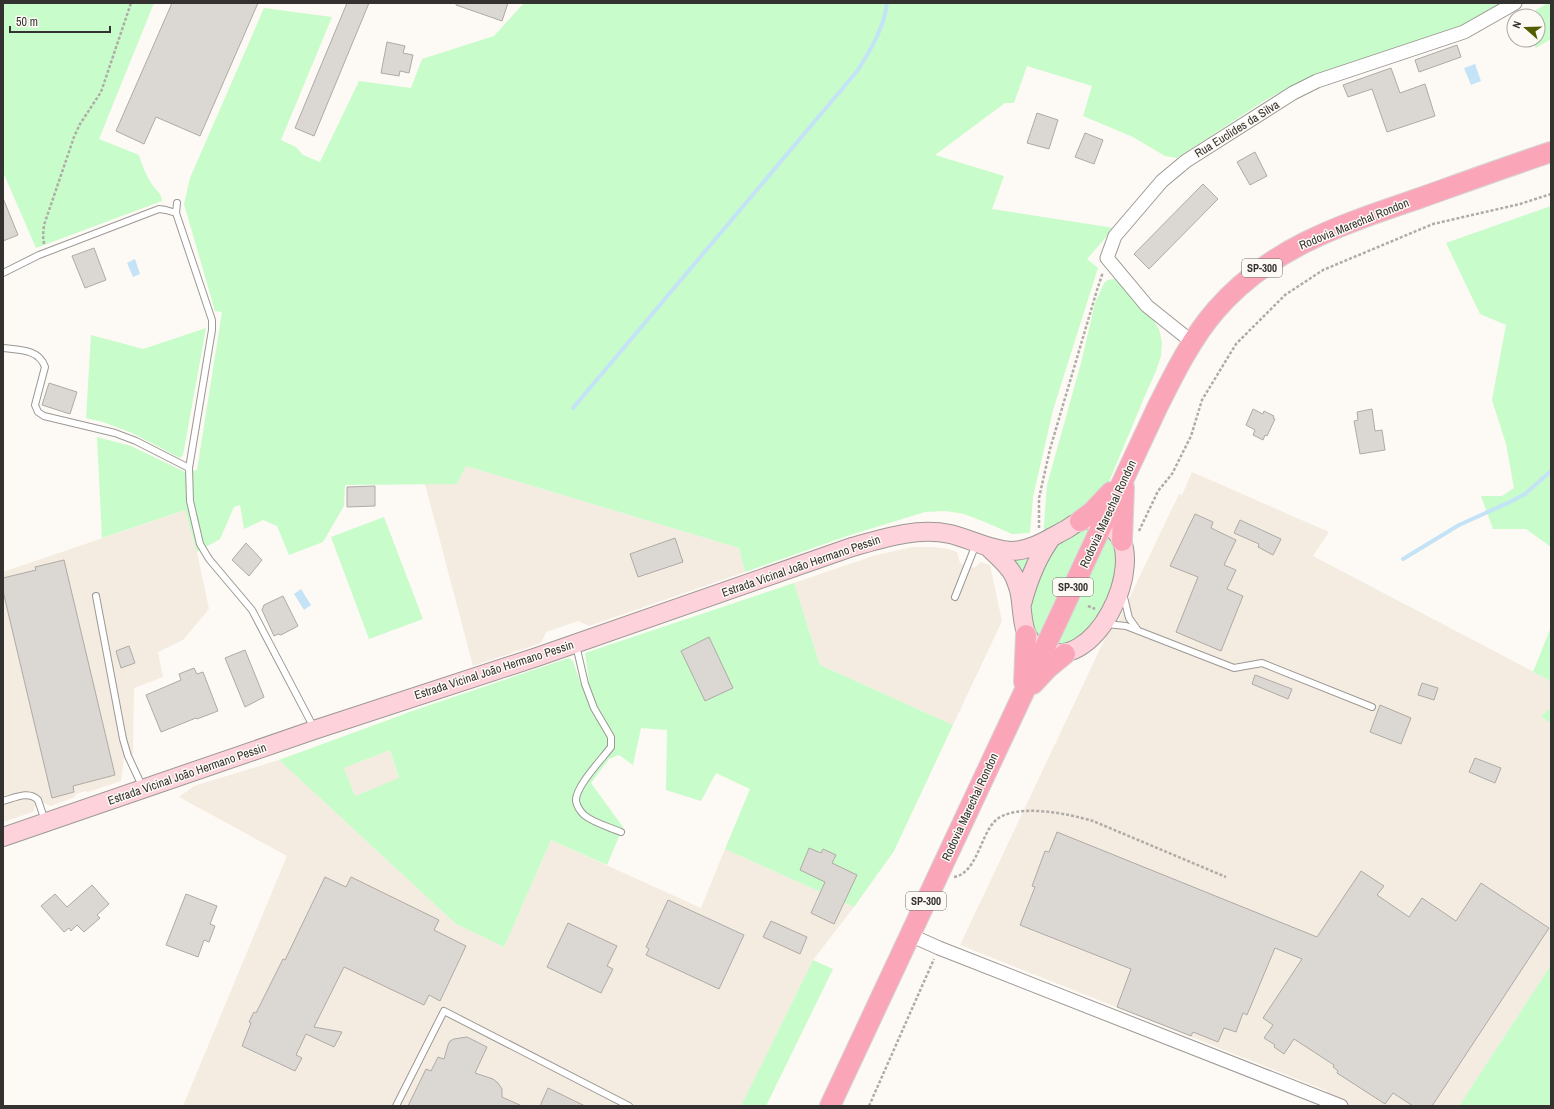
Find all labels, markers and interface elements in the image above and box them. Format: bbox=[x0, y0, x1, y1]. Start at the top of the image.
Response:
scale bar bbox=[10, 8, 110, 34]
north arrow bbox=[1506, 8, 1546, 48]
text: 50 m bbox=[16, 14, 38, 30]
text: N bbox=[1509, 19, 1524, 30]
street label: Rua Euclides da Silva bbox=[1192, 96, 1283, 161]
street label: Rodovia Marechal Rondon bbox=[1297, 195, 1411, 253]
road number: SP-300 bbox=[1242, 259, 1282, 277]
street label: Rodovia Marechal Rondon bbox=[1076, 458, 1140, 570]
street label: Estrada Vicinal João Hermano Pessin bbox=[720, 531, 882, 601]
road number: SP-300 bbox=[1053, 578, 1093, 596]
street label: Estrada Vicinal João Hermano Pessin bbox=[412, 637, 576, 703]
street label: Estrada Vicinal João Hermano Pessin bbox=[106, 739, 268, 809]
street label: Rodovia Marechal Rondon bbox=[938, 751, 1002, 863]
road number: SP-300 bbox=[906, 892, 946, 910]

